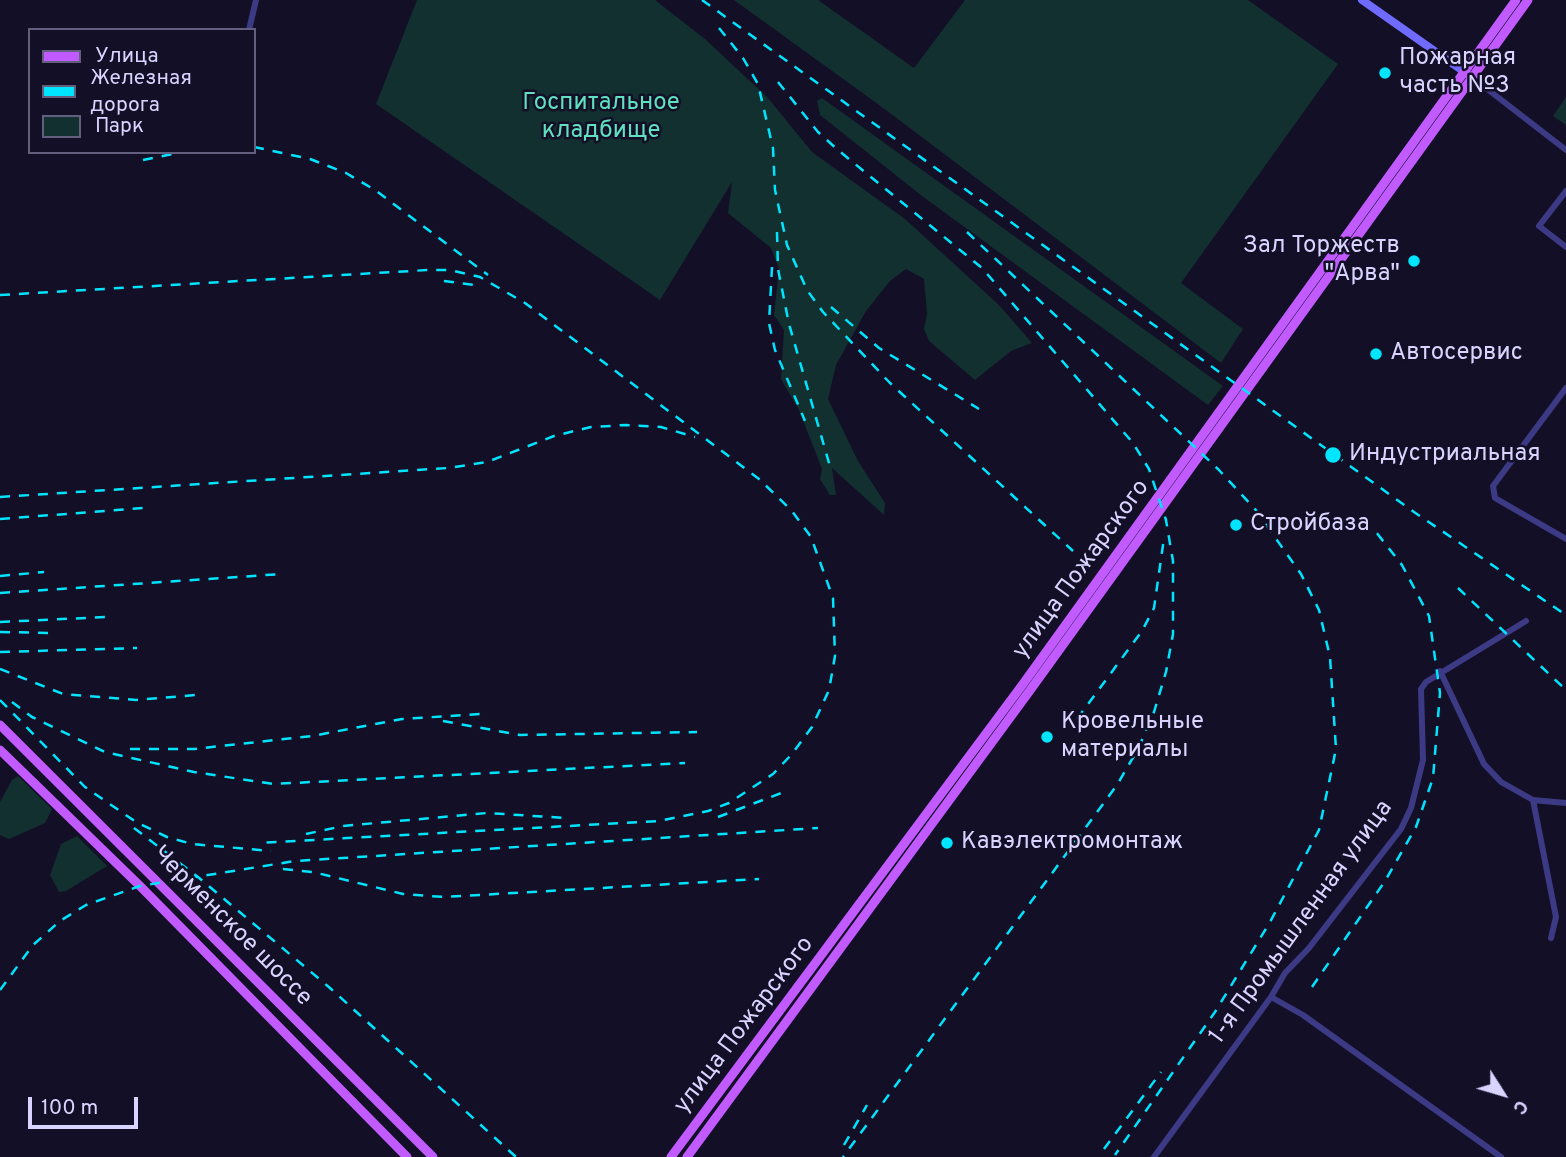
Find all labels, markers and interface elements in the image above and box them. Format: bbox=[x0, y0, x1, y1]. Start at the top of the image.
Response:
legend bbox=[28, 28, 256, 154]
text: Улица bbox=[95, 43, 159, 70]
place label: Пожарная часть №3 bbox=[1399, 45, 1516, 101]
text: Железная дорога bbox=[90, 65, 192, 119]
marker: Пожарная часть №3 bbox=[1377, 65, 1393, 81]
park label: Госпитальное кладбище bbox=[522, 90, 680, 146]
text: Парк bbox=[95, 113, 144, 140]
place label: Зал Торжеств "Арва" bbox=[1243, 233, 1400, 289]
marker: Зал Торжеств "Арва" bbox=[1406, 253, 1422, 269]
place label: Автосервис bbox=[1390, 340, 1523, 368]
marker: Автосервис bbox=[1368, 346, 1384, 362]
place label: Индустриальная bbox=[1349, 441, 1541, 469]
marker: Индустриальная bbox=[1323, 445, 1343, 465]
street label: улица Пожарского bbox=[1007, 475, 1157, 665]
place label: Стройбаза bbox=[1250, 511, 1370, 539]
marker: Стройбаза bbox=[1228, 517, 1244, 533]
place label: Кровельные материалы bbox=[1061, 709, 1204, 765]
marker: Кровельные материалы bbox=[1039, 729, 1055, 745]
street label: 1-я Промышленная улица bbox=[1204, 796, 1400, 1050]
place label: Кавэлектромонтаж bbox=[961, 829, 1183, 857]
marker: Кавэлектромонтаж bbox=[939, 835, 955, 851]
street label: Черменское шоссе bbox=[145, 841, 317, 1013]
street label: улица Пожарского bbox=[669, 932, 821, 1120]
north arrow bbox=[1468, 1059, 1538, 1129]
scale bar bbox=[32, 1084, 142, 1128]
text: 100 m bbox=[41, 1095, 98, 1122]
text: С bbox=[1507, 1095, 1533, 1119]

